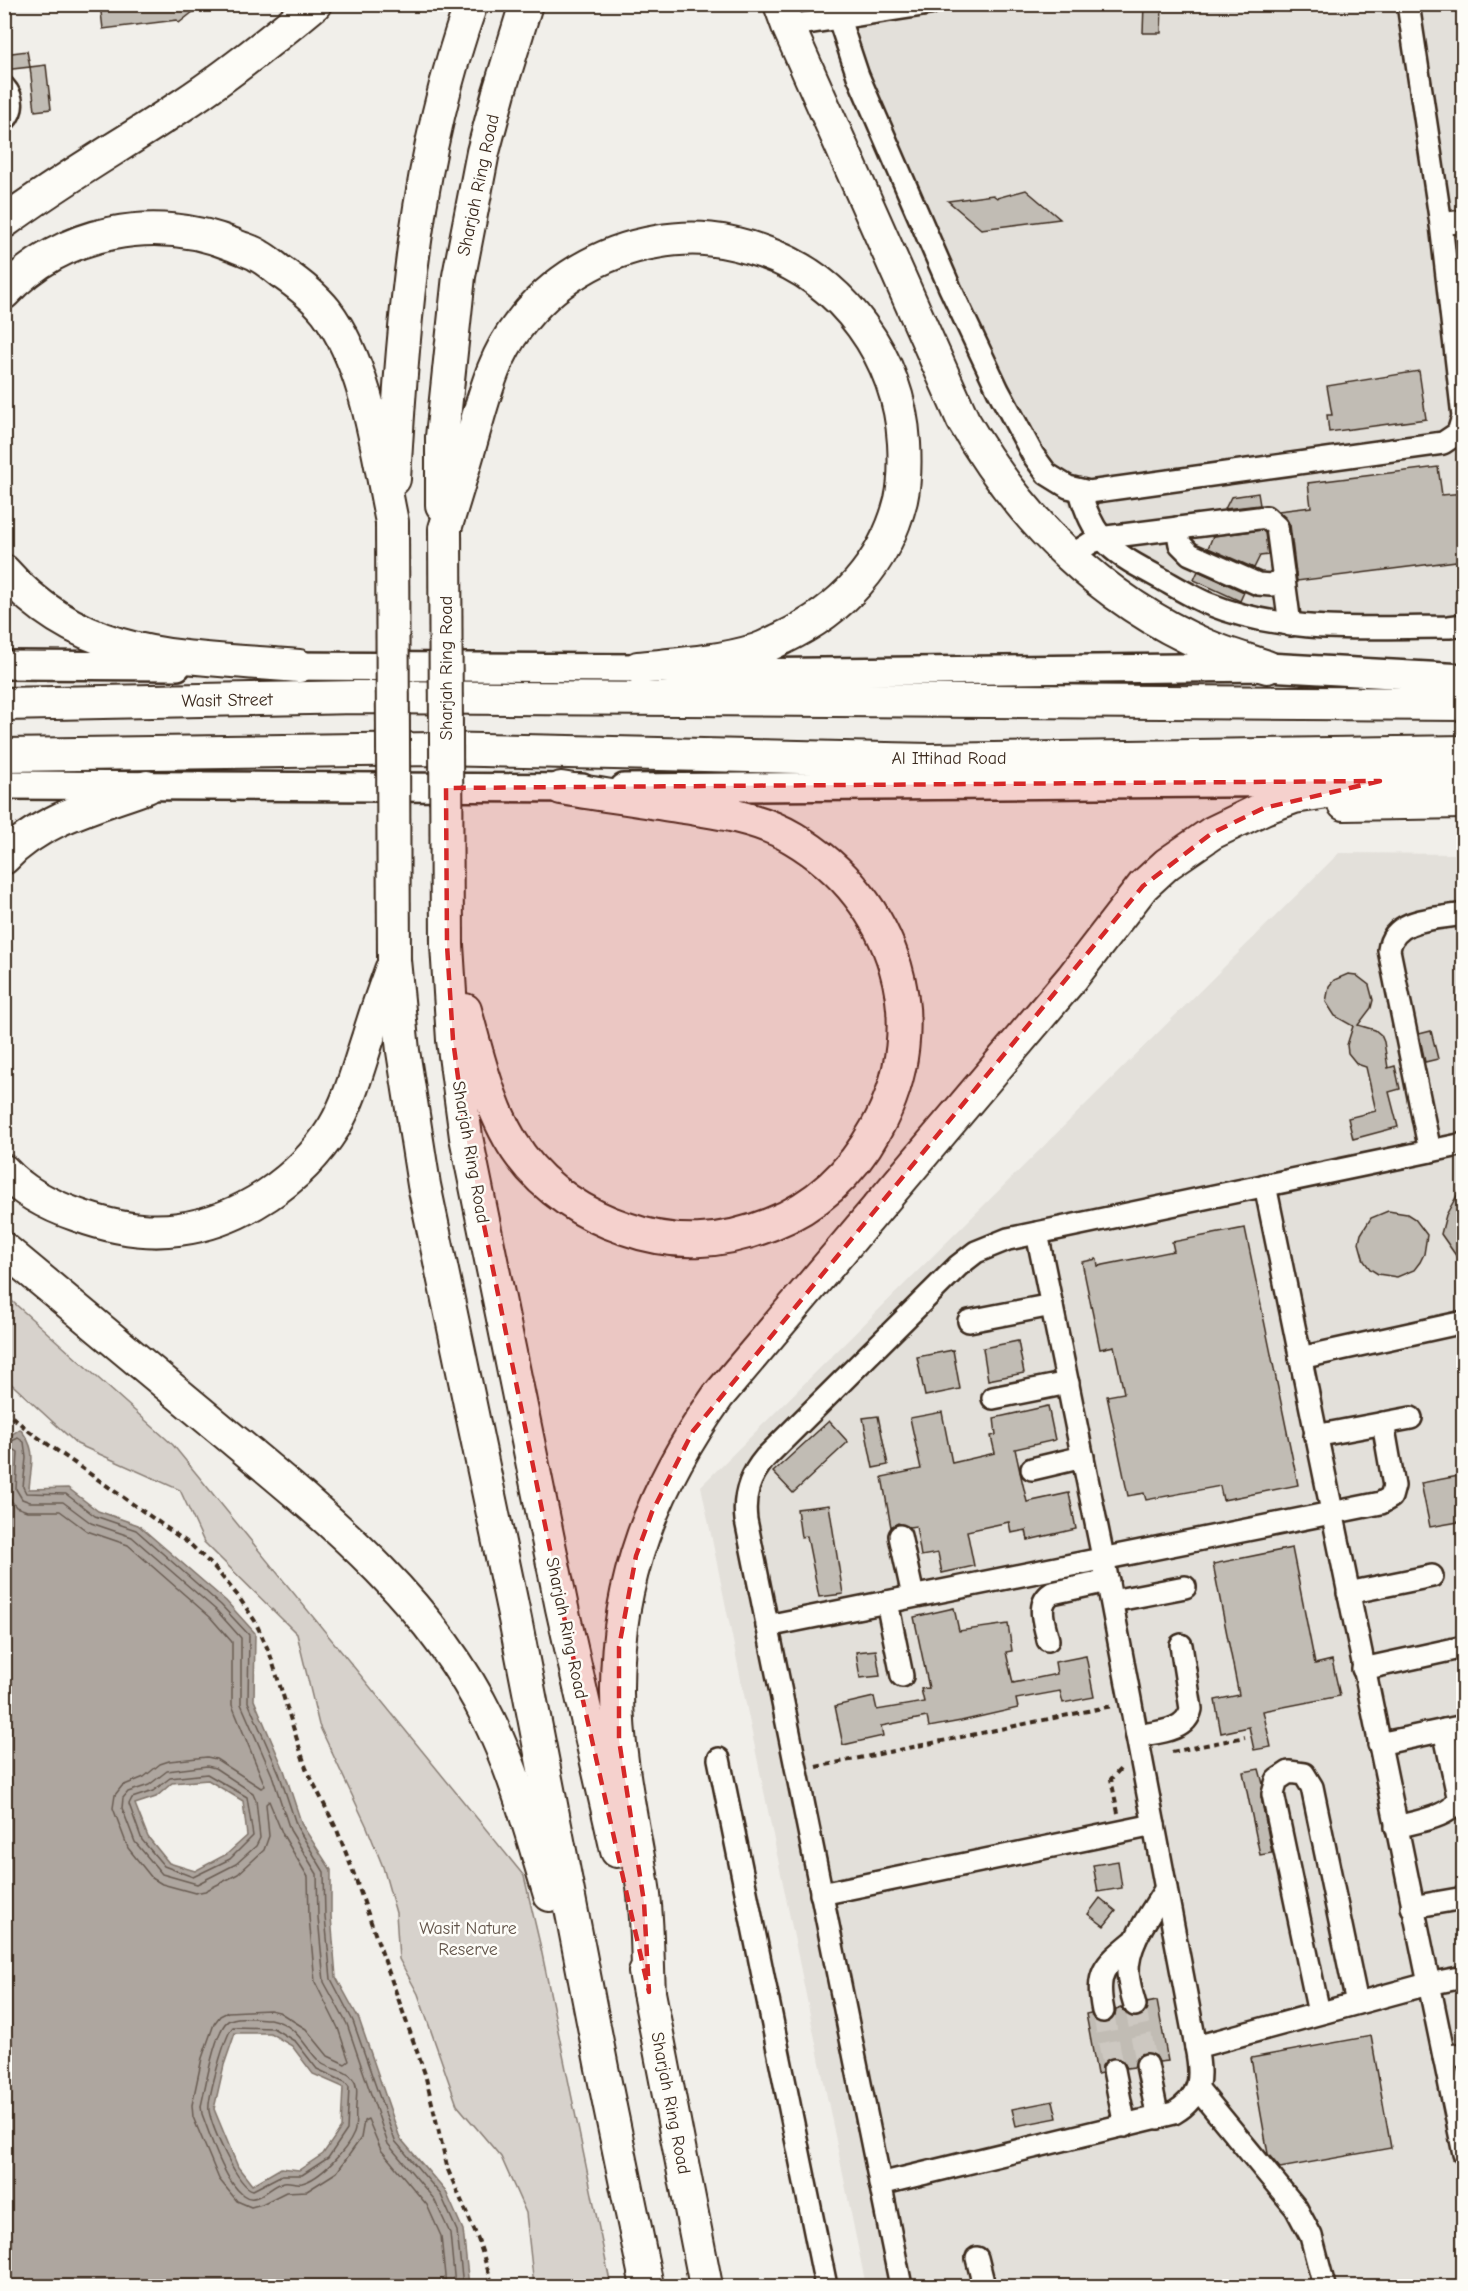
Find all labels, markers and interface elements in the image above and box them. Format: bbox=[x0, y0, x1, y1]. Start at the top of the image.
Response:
street label: Sharjah Ring Road bbox=[453, 112, 504, 258]
street label: Sharjah Ring Road bbox=[436, 596, 457, 740]
street label: Wasit Street bbox=[181, 689, 274, 712]
street label: Al Ittihad Road bbox=[891, 748, 1007, 769]
street label: Sharjah Ring Road bbox=[448, 1079, 493, 1225]
street label: Sharjah Ring Road bbox=[541, 1555, 592, 1701]
park label: Wasit Nature Reserve bbox=[419, 1918, 517, 1960]
street label: Sharjah Ring Road bbox=[646, 2030, 695, 2176]

